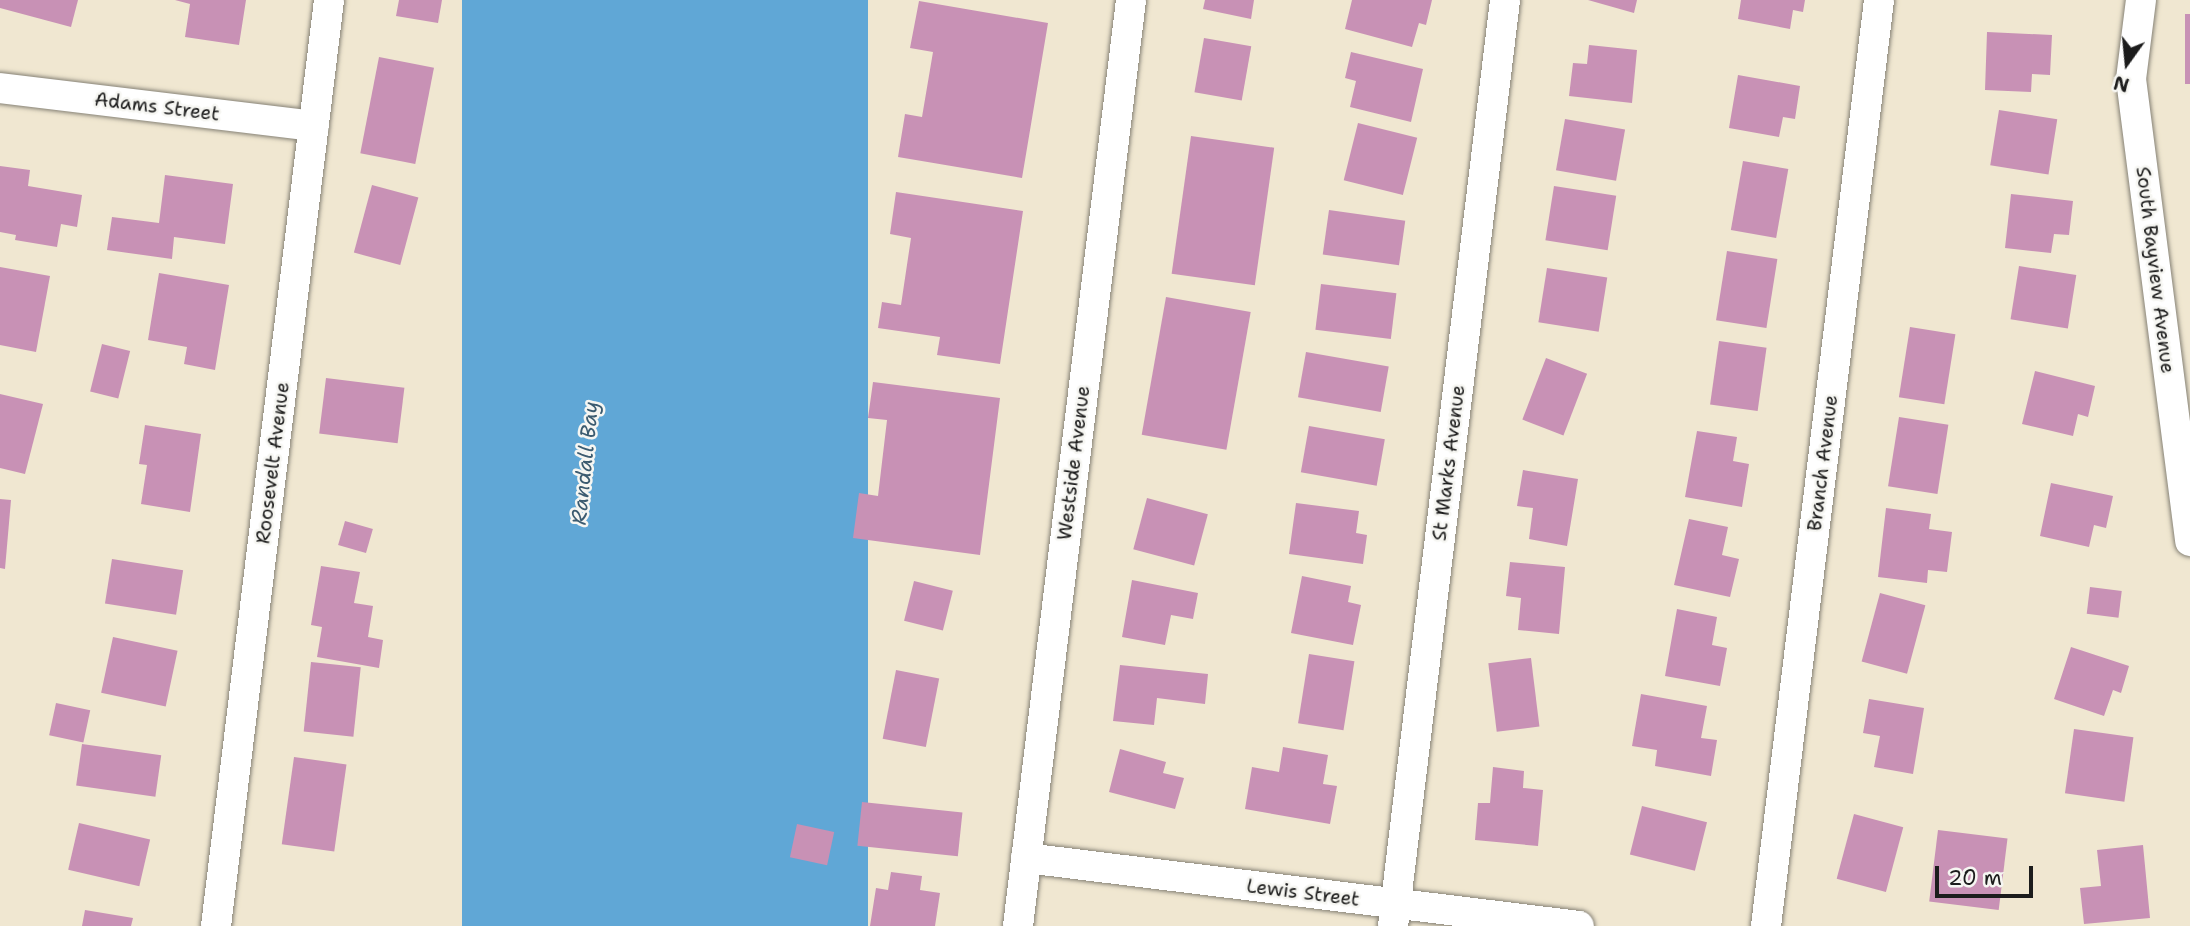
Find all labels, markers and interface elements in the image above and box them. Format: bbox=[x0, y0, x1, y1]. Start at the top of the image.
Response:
north arrow bbox=[2092, 28, 2162, 98]
text: N bbox=[2111, 70, 2132, 98]
street label: Adams Street bbox=[93, 88, 221, 126]
street label: South Bayview Avenue bbox=[2131, 165, 2179, 375]
street label: Roosevelt Avenue bbox=[252, 381, 294, 545]
street label: Westside Avenue bbox=[1053, 384, 1095, 542]
street label: St Marks Avenue bbox=[1428, 384, 1470, 542]
street label: Branch Avenue bbox=[1803, 394, 1843, 532]
water label: Randall Bay bbox=[566, 400, 604, 526]
scale bar bbox=[1938, 852, 2036, 896]
text: 20 m bbox=[1948, 864, 2002, 892]
street label: Lewis Street bbox=[1245, 875, 1361, 911]

